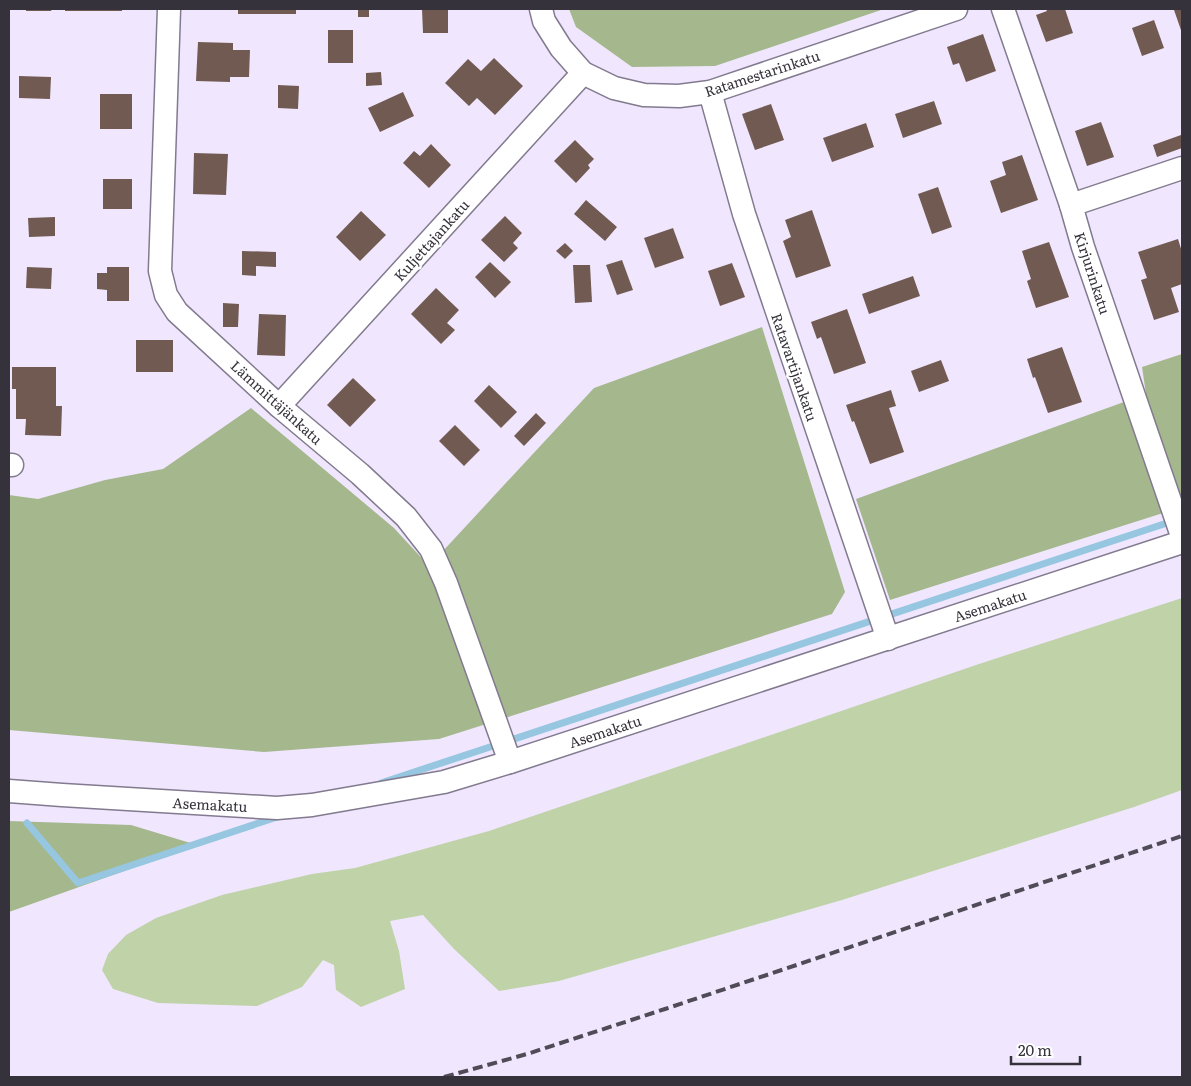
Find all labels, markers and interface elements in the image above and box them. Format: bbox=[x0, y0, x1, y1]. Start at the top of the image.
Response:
street label: Ratamestarinkatu bbox=[702, 45, 822, 101]
street label: Kuljettajankatu bbox=[389, 195, 473, 285]
street label: Kirjurinkatu bbox=[1070, 229, 1116, 317]
street label: Ratavartijankatu bbox=[767, 310, 823, 424]
street label: Lämmittäjänkatu bbox=[227, 355, 327, 449]
street label: Asemakatu bbox=[951, 584, 1029, 626]
street label: Asemakatu bbox=[566, 710, 644, 752]
street label: Asemakatu bbox=[172, 792, 248, 816]
scale bar bbox=[1011, 1034, 1080, 1066]
text: 20 m bbox=[1018, 1038, 1052, 1061]

